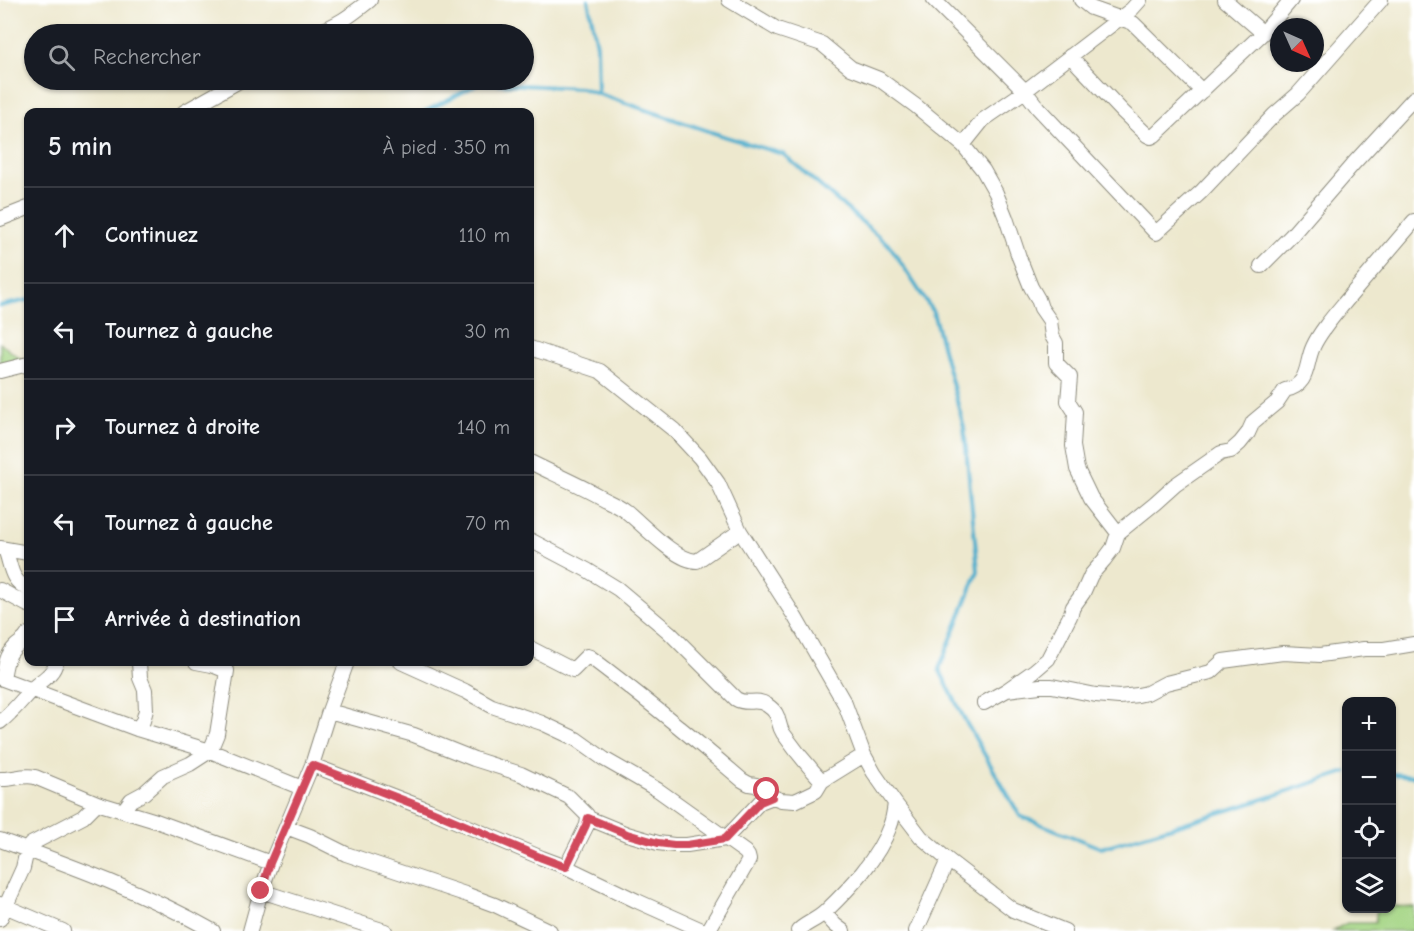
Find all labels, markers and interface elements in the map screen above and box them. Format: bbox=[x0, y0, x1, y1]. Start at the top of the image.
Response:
north arrow bbox=[1270, 18, 1324, 72]
search box bbox=[24, 24, 534, 90]
icon: search bbox=[45, 41, 78, 74]
text: Rechercher bbox=[93, 44, 201, 70]
text: 5 min bbox=[48, 132, 112, 162]
text: À pied · 350 m bbox=[383, 136, 510, 159]
icon: ahead bbox=[48, 219, 81, 252]
text: Continuez bbox=[105, 222, 198, 248]
text: 110 m bbox=[459, 224, 510, 247]
icon: left bbox=[48, 315, 81, 348]
text: Tournez à gauche bbox=[105, 318, 273, 344]
text: 30 m bbox=[464, 320, 510, 343]
icon: right bbox=[48, 411, 81, 444]
text: Tournez à droite bbox=[105, 414, 260, 440]
text: 140 m bbox=[457, 416, 510, 439]
icon: left bbox=[48, 507, 81, 540]
text: Tournez à gauche bbox=[105, 510, 273, 536]
text: 70 m bbox=[465, 512, 510, 535]
icon: arrive bbox=[48, 603, 81, 636]
text: Arrivée à destination bbox=[105, 606, 301, 632]
map controls bbox=[1342, 697, 1396, 913]
button: + bbox=[1342, 697, 1396, 751]
button: − bbox=[1342, 751, 1396, 805]
route start bbox=[753, 777, 779, 803]
button: locate bbox=[1342, 805, 1396, 859]
button: layers bbox=[1342, 859, 1396, 913]
route end bbox=[247, 877, 273, 903]

